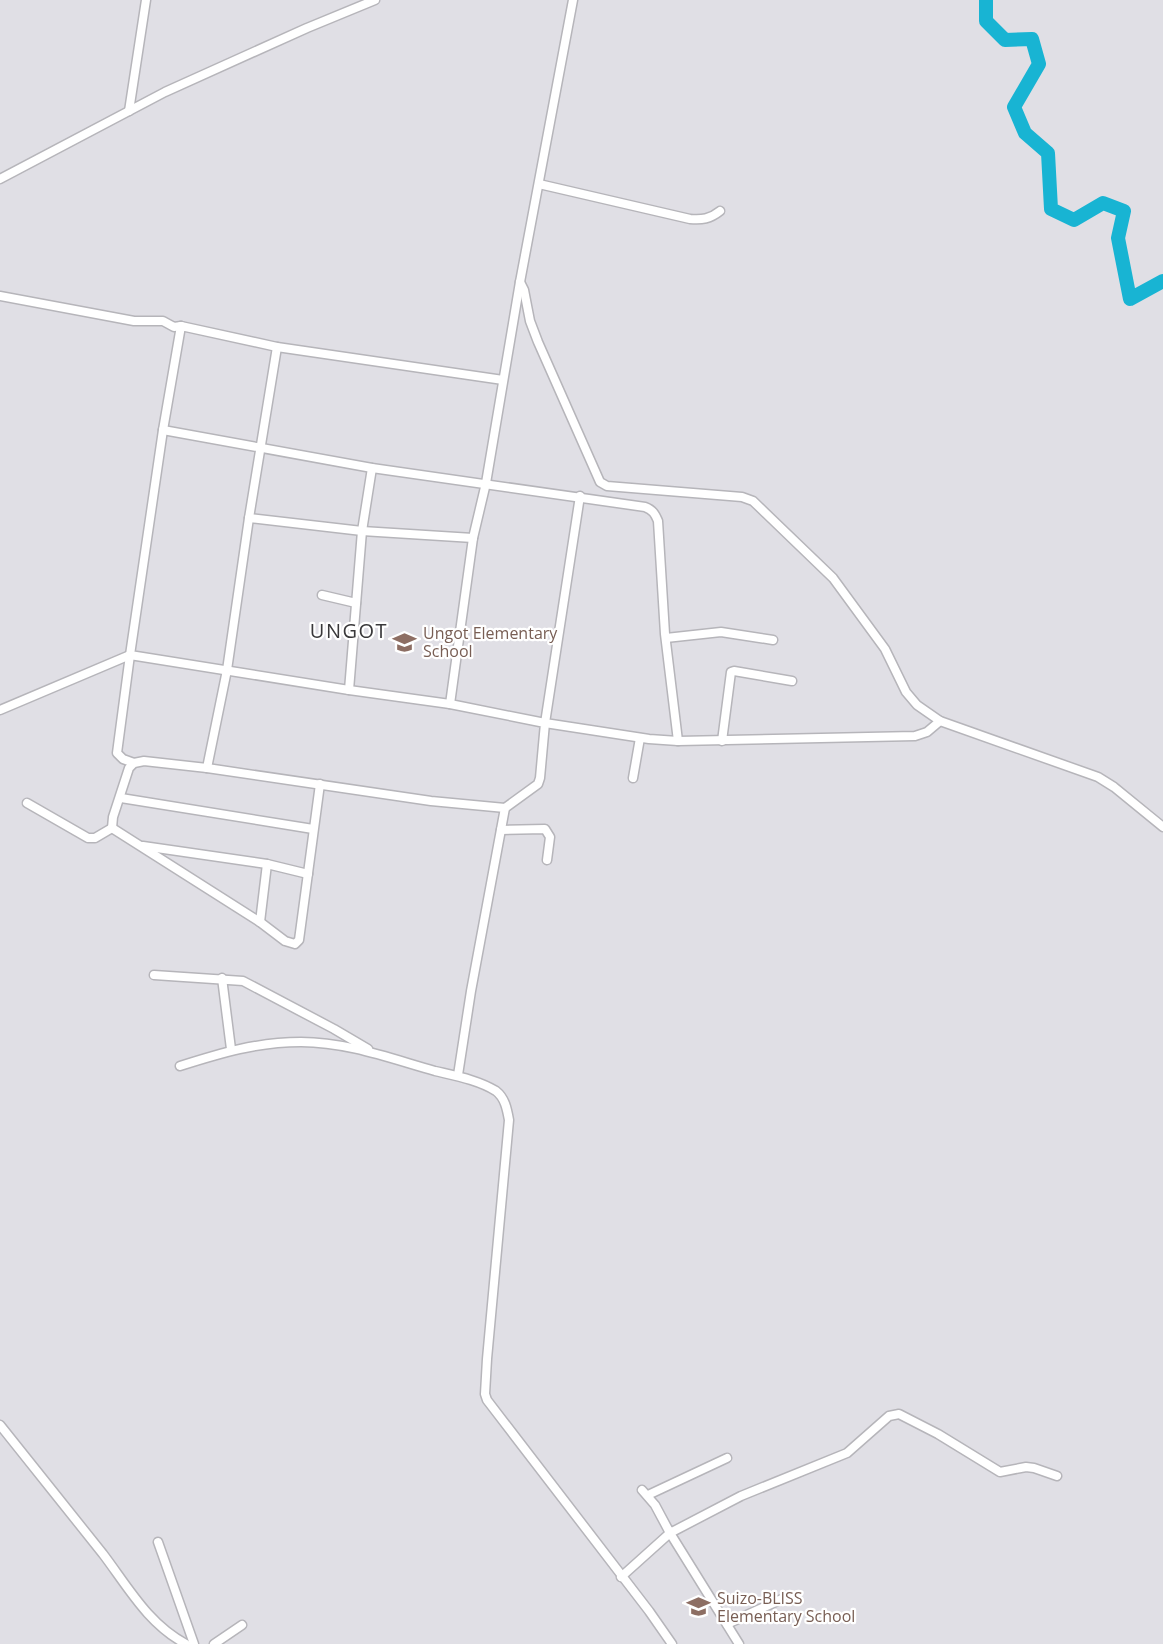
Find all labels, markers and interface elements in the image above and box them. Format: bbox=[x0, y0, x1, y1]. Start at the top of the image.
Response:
district label: UNGOT bbox=[310, 617, 388, 644]
place label: Ungot Elementary School bbox=[423, 622, 558, 662]
school or university icon: Ungot Elementary School bbox=[392, 629, 418, 655]
place label: Suizo-BLISS Elementary School bbox=[717, 1587, 855, 1627]
school or university icon: Suizo-BLISS Elementary School bbox=[686, 1594, 712, 1620]

